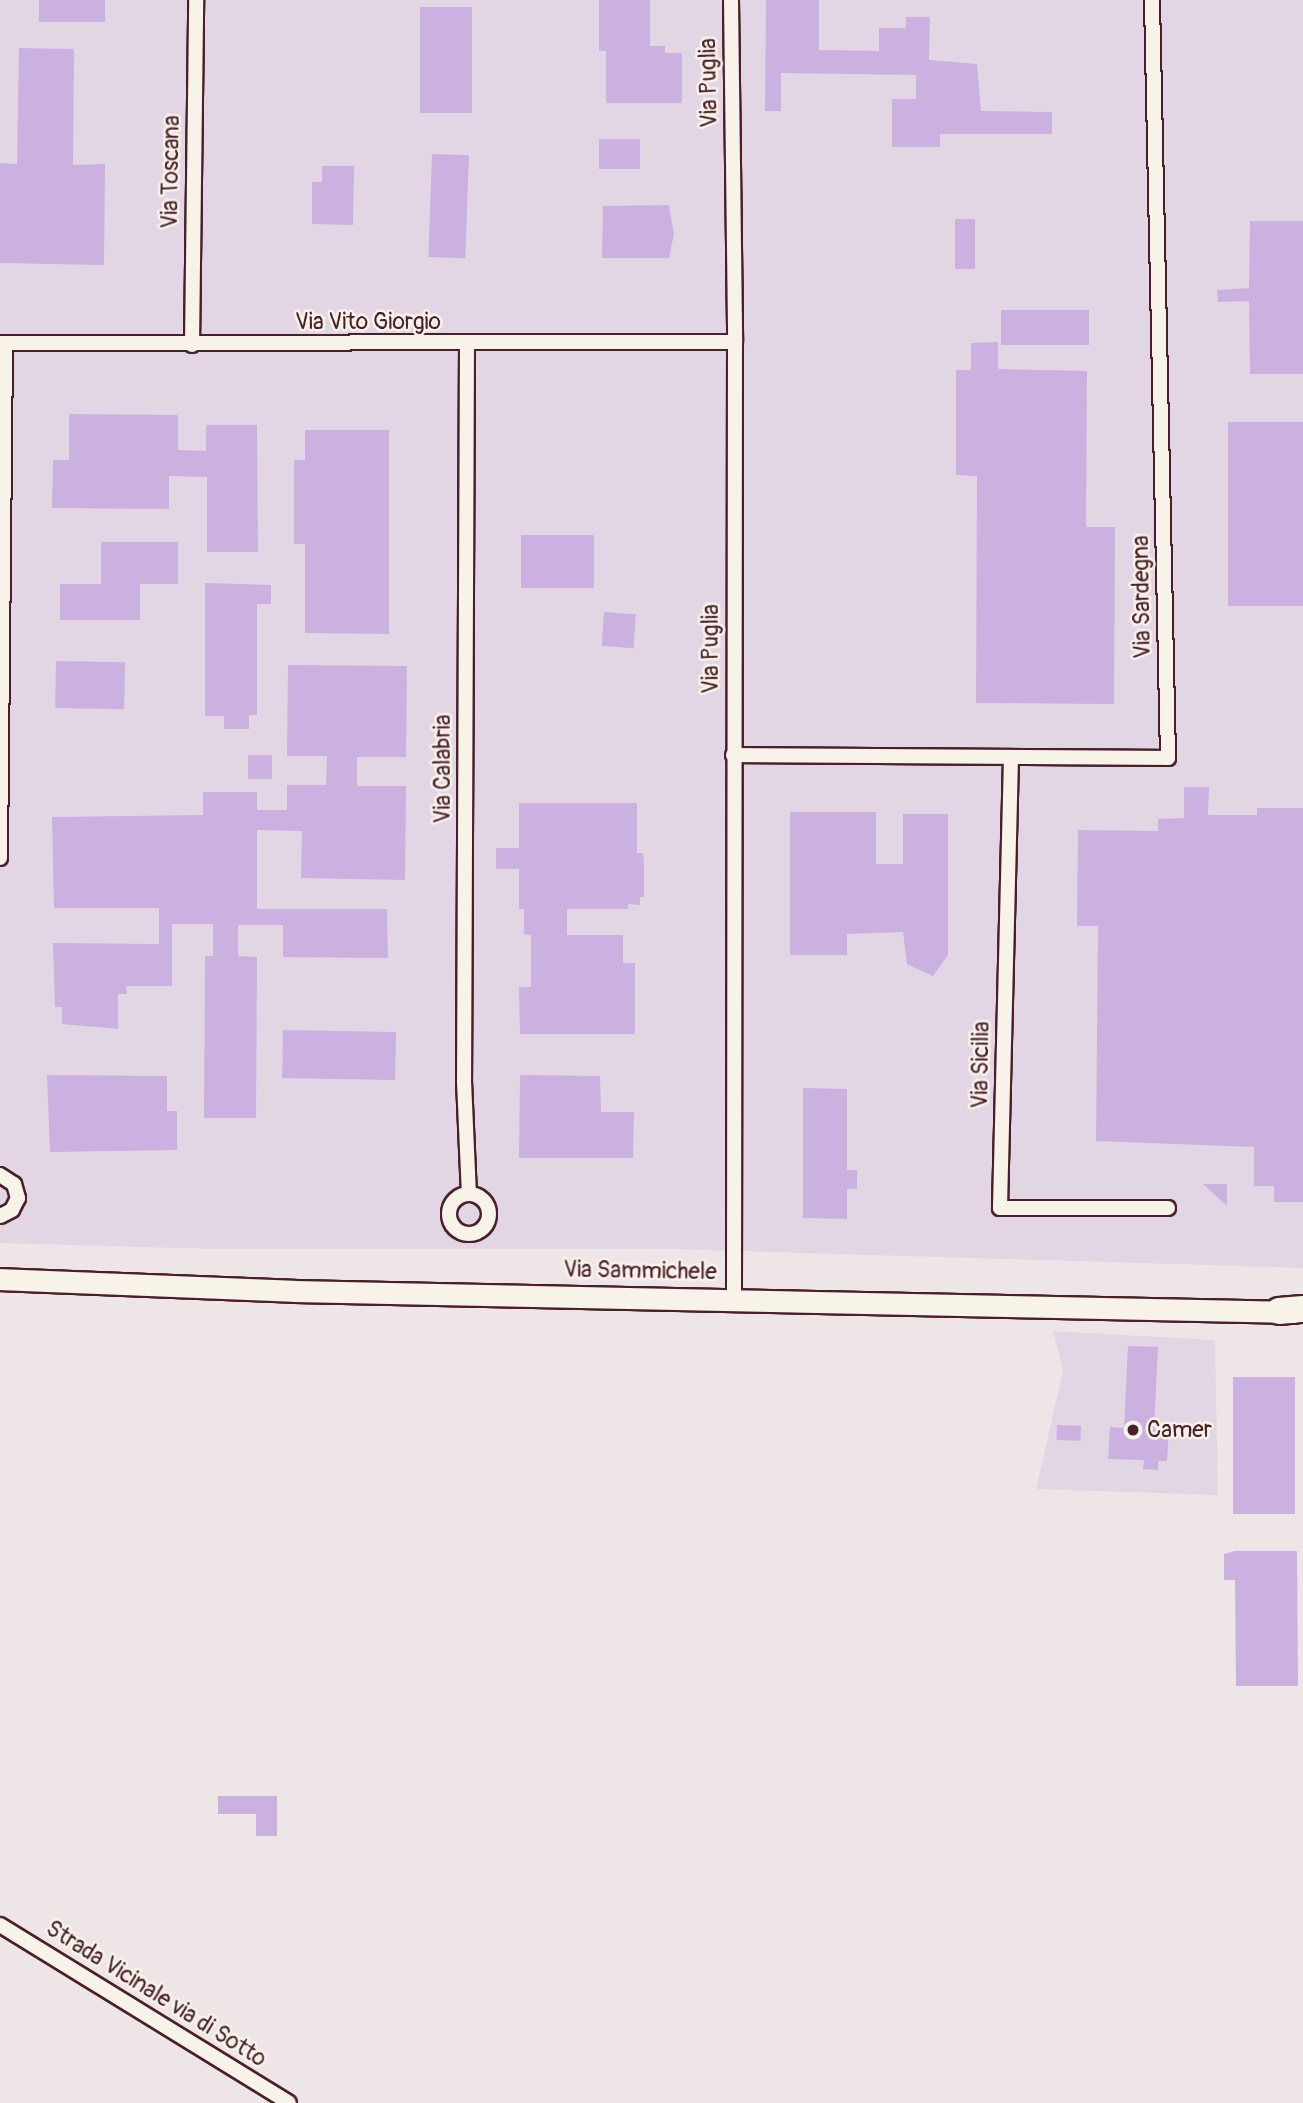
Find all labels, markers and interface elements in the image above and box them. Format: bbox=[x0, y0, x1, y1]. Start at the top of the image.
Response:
street label: Via Puglia bbox=[694, 38, 724, 128]
street label: Via Toscana bbox=[156, 115, 186, 229]
street label: Via Vito Giorgio bbox=[295, 308, 441, 336]
street label: Via Sardegna bbox=[1127, 535, 1157, 659]
street label: Via Puglia bbox=[697, 604, 725, 694]
street label: Via Calabria bbox=[429, 715, 457, 823]
street label: Via Sicilia bbox=[966, 1021, 996, 1109]
street label: Via Sammichele bbox=[563, 1256, 717, 1286]
place label: Camer bbox=[1147, 1416, 1212, 1444]
marker: Camer bbox=[1125, 1422, 1141, 1438]
street label: Strada Vicinale via di Sotto bbox=[41, 1915, 271, 2073]

